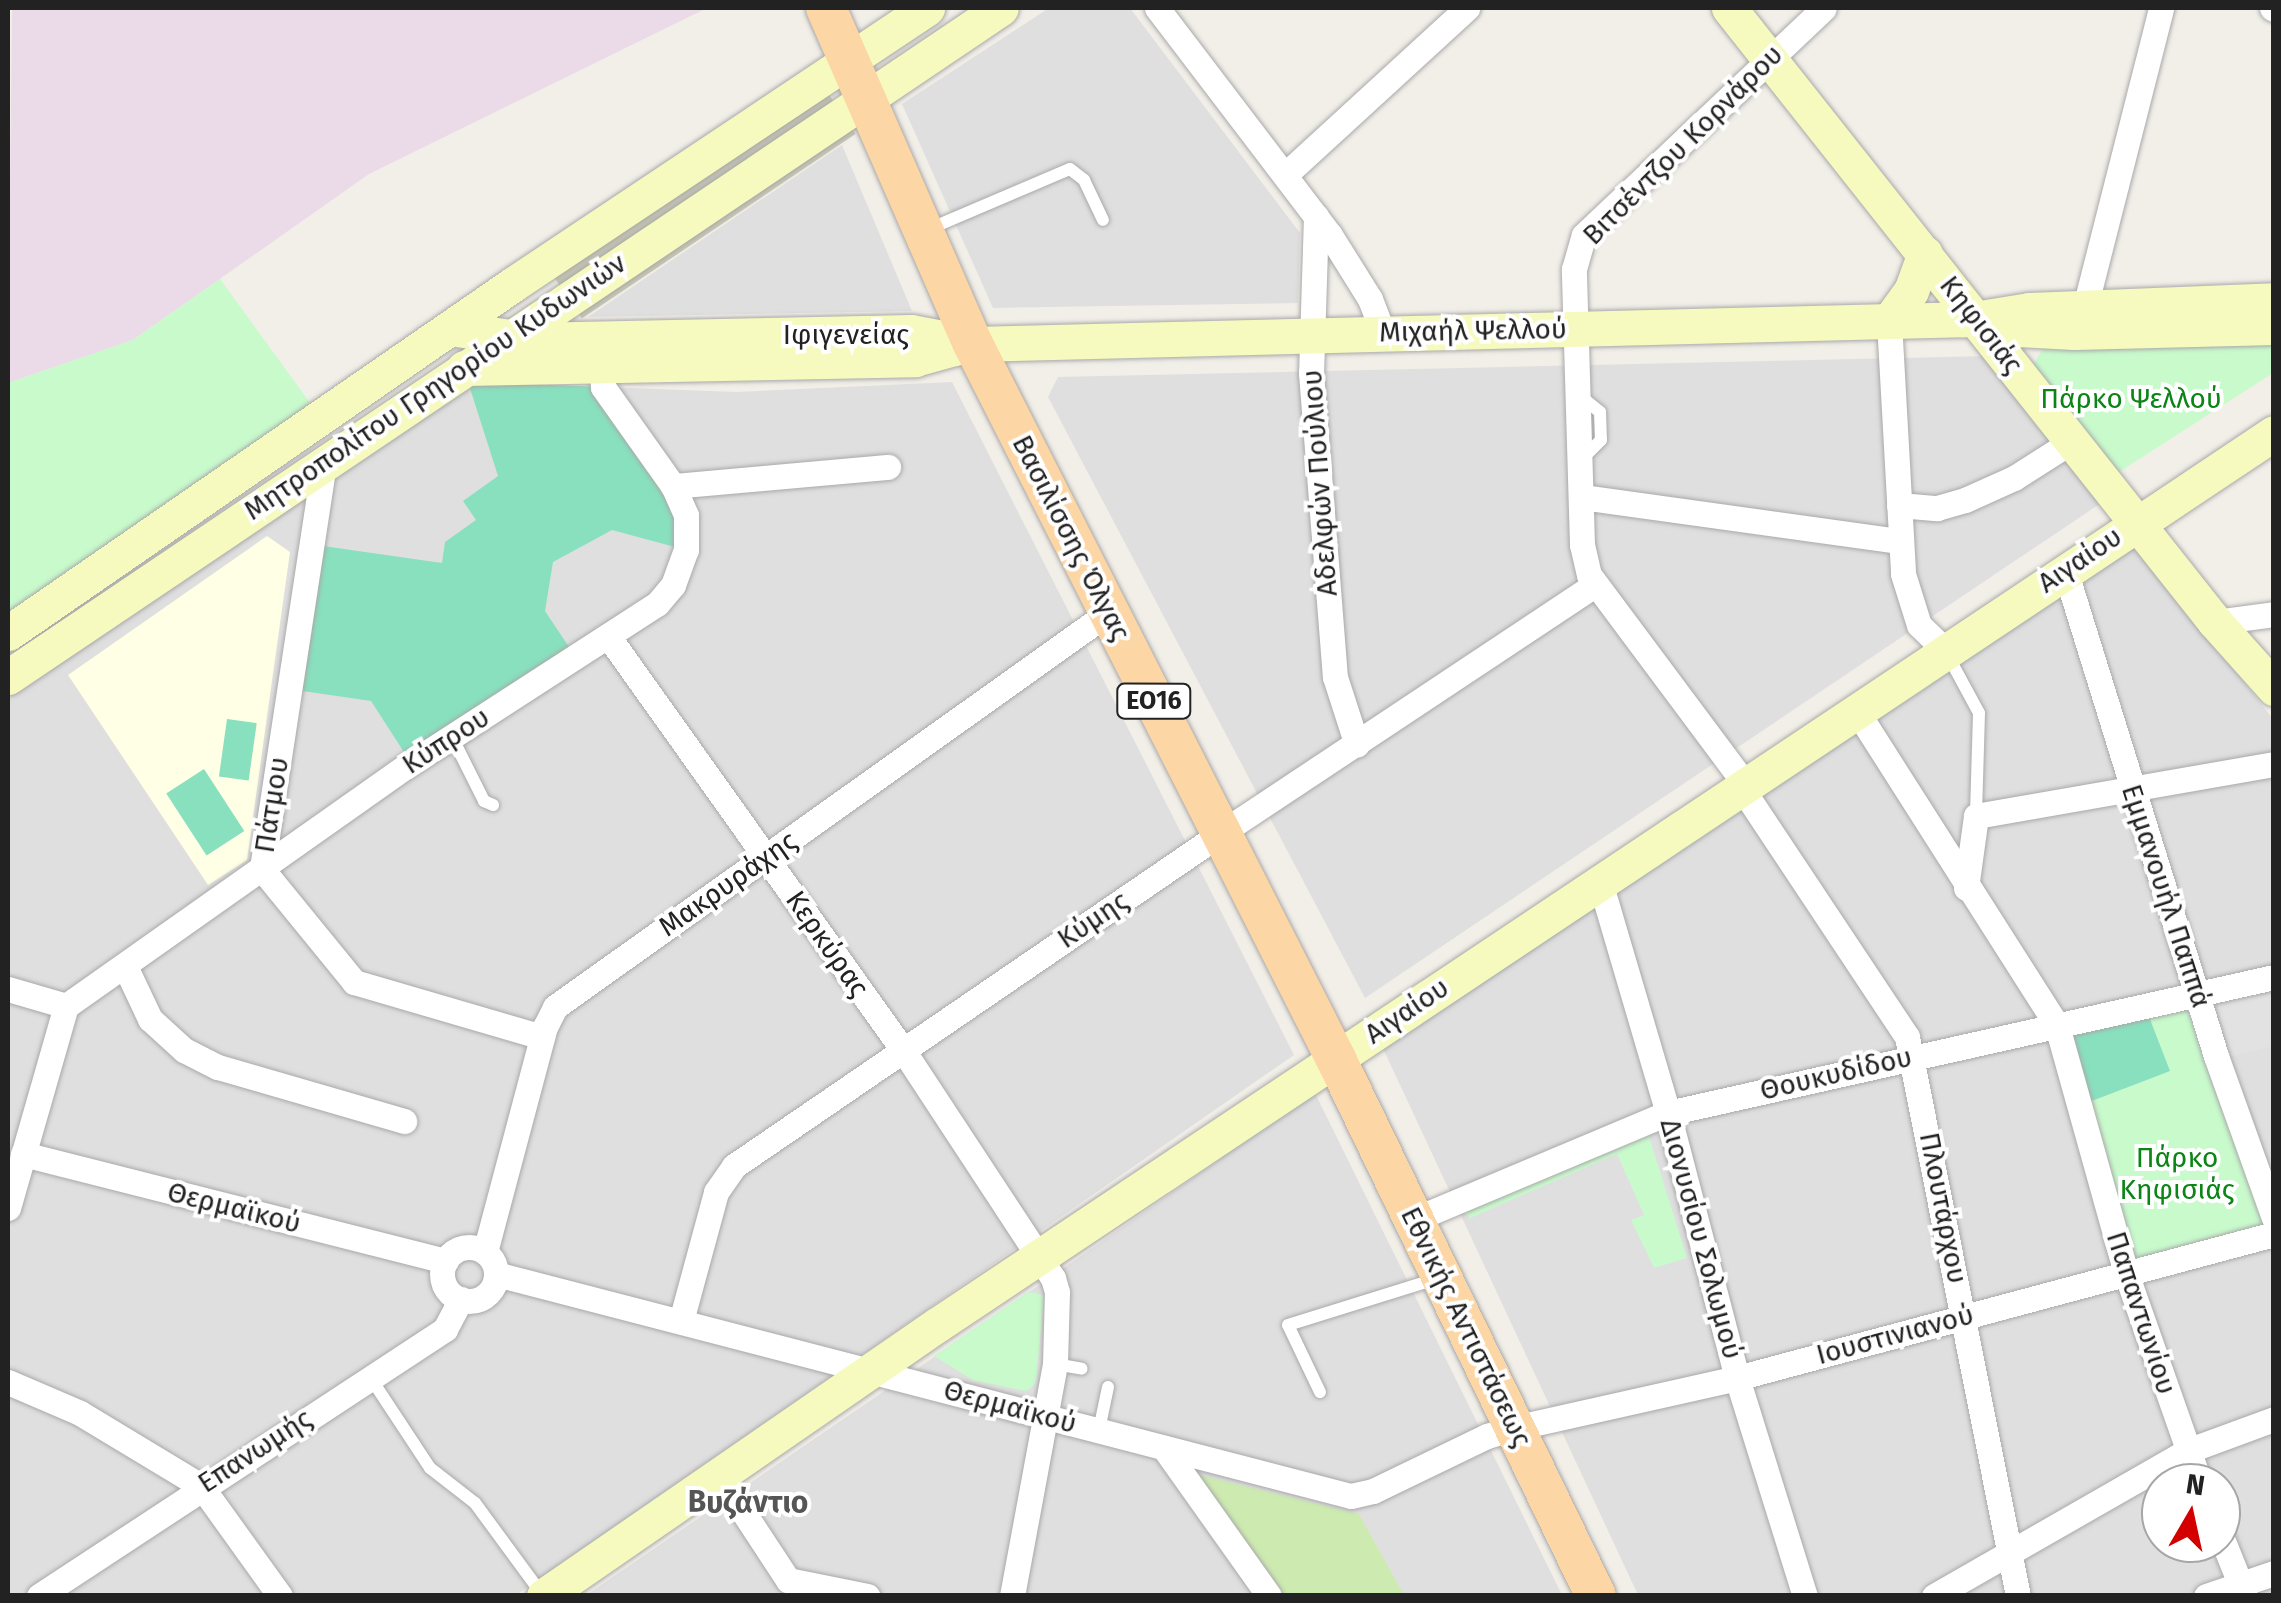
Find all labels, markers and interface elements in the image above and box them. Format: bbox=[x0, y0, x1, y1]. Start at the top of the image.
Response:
street label: Βιτσέντζου Κορνάρου bbox=[1576, 38, 1790, 252]
street label: Μητροπολίτου Γρηγορίου Κυδωνιών bbox=[238, 246, 632, 528]
street label: Κηφισιάς bbox=[1932, 269, 2030, 381]
street label: Μιχαήλ Ψελλού bbox=[1379, 313, 1567, 349]
street label: Ιφιγενείας bbox=[783, 318, 909, 352]
street label: Αδελφών Πούλιου bbox=[1295, 369, 1345, 597]
park label: Πάρκο Ψελλού bbox=[2040, 382, 2222, 416]
street label: Βασιλίσσης Όλγας bbox=[1005, 430, 1137, 646]
street label: Αιγαίου bbox=[2032, 520, 2128, 600]
road number: ΕΟ16 bbox=[1114, 681, 1194, 721]
street label: Κύπρου bbox=[396, 700, 496, 782]
street label: Πάτμου bbox=[248, 755, 296, 855]
street label: Εμμανουήλ Παππά bbox=[2114, 780, 2218, 1012]
street label: Μακρυράχης bbox=[652, 824, 804, 944]
street label: Κύμης bbox=[1051, 884, 1135, 956]
street label: Κερκύρας bbox=[778, 885, 876, 1003]
street label: Αιγαίου bbox=[1359, 971, 1455, 1051]
street label: Θουκυδίδου bbox=[1757, 1040, 1915, 1108]
street label: Διονυσίου Σολωμού bbox=[1653, 1115, 1749, 1363]
street label: Πλουτάρχου bbox=[1912, 1130, 1974, 1286]
park label: Πάρκο Κηφισιάς bbox=[2119, 1141, 2235, 1207]
street label: Θερμαϊκού bbox=[164, 1175, 304, 1241]
street label: Εθνικής Αντιστάσεως bbox=[1393, 1202, 1539, 1452]
street label: Παπαντωνίου bbox=[2099, 1227, 2183, 1399]
street label: Ιουστινιανού bbox=[1813, 1298, 1977, 1372]
street label: Θερμαϊκού bbox=[940, 1373, 1080, 1441]
street label: Επανωμής bbox=[192, 1402, 318, 1500]
north arrow bbox=[2141, 1463, 2241, 1563]
text: N bbox=[2184, 1467, 2207, 1503]
district label: Βυζάντιο bbox=[688, 1484, 808, 1520]

